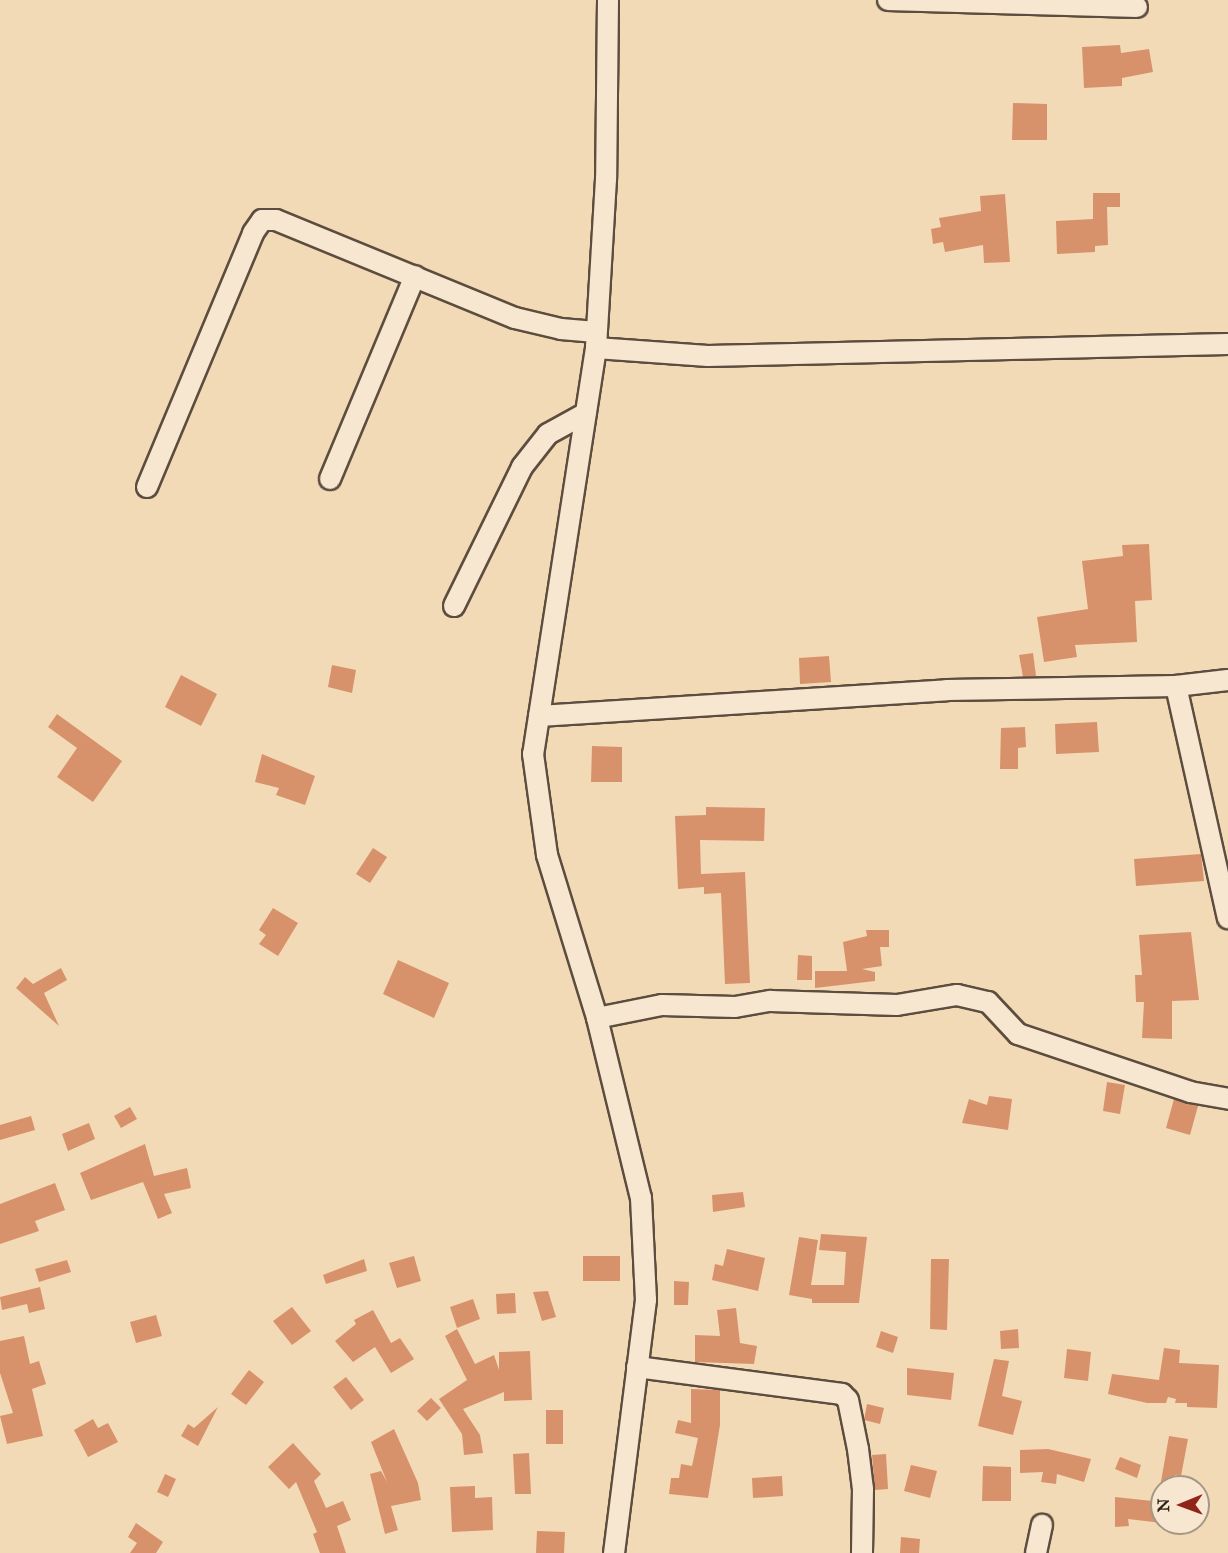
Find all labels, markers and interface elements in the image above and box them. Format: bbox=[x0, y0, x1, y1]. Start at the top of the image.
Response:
north arrow bbox=[1150, 1475, 1210, 1535]
text: N bbox=[1154, 1498, 1173, 1512]

